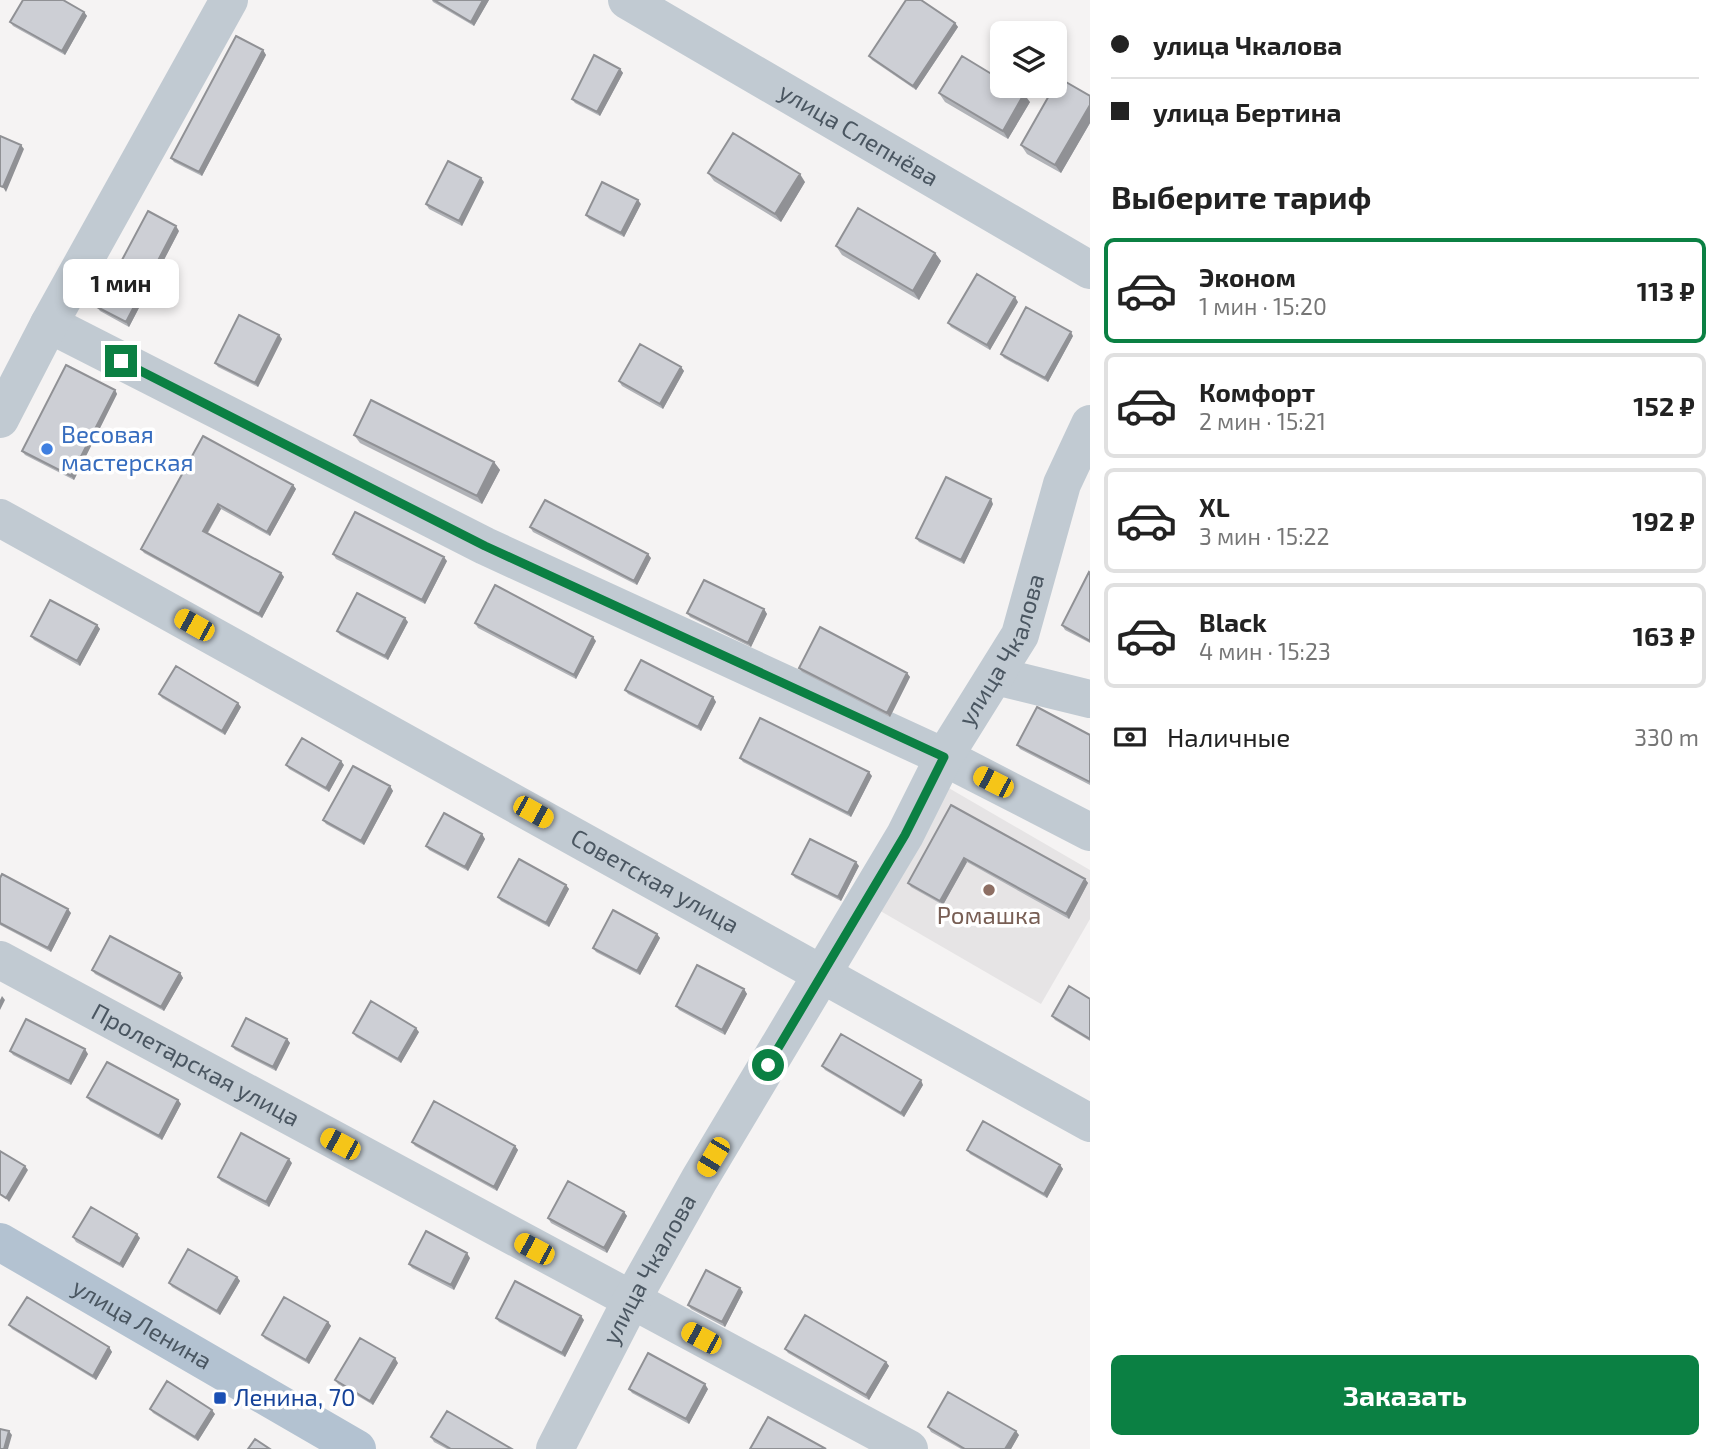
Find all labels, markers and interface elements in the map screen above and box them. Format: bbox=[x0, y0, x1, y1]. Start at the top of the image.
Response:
map controls bbox=[990, 21, 1067, 98]
button: layers bbox=[990, 21, 1067, 98]
text: улица Чкалова bbox=[1153, 29, 1342, 60]
street label: улица Слепнёва bbox=[774, 76, 944, 192]
text: улица Бертина bbox=[1153, 96, 1341, 127]
text: Выберите тариф bbox=[1111, 177, 1371, 215]
icon: car bbox=[1115, 259, 1178, 322]
callout: 1 мин bbox=[63, 260, 179, 308]
text: Эконом bbox=[1199, 261, 1296, 292]
text: 1 мин bbox=[91, 269, 151, 297]
text: 113 ₽ bbox=[1637, 275, 1695, 306]
text: 1 мин · 15:20 bbox=[1199, 292, 1327, 320]
route end bbox=[105, 345, 137, 377]
icon: car bbox=[1115, 374, 1178, 437]
text: Комфорт bbox=[1199, 376, 1315, 407]
text: 152 ₽ bbox=[1633, 390, 1695, 421]
text: 2 мин · 15:21 bbox=[1199, 407, 1326, 435]
place label: Весовая мастерская bbox=[61, 419, 193, 476]
marker: Весовая мастерская bbox=[39, 441, 55, 457]
icon: car bbox=[1115, 489, 1178, 552]
text: XL bbox=[1199, 491, 1230, 522]
text: 192 ₽ bbox=[1632, 505, 1695, 536]
text: 3 мин · 15:22 bbox=[1199, 522, 1329, 550]
street label: улица Чкалова bbox=[951, 570, 1049, 731]
icon: car bbox=[1115, 604, 1178, 667]
car bbox=[171, 606, 218, 644]
text: Black bbox=[1199, 606, 1267, 637]
text: 163 ₽ bbox=[1633, 620, 1695, 651]
text: 4 мин · 15:23 bbox=[1199, 637, 1331, 665]
icon: cash bbox=[1111, 718, 1149, 756]
text: Наличные bbox=[1167, 721, 1290, 752]
text: 330 m bbox=[1634, 723, 1699, 751]
car bbox=[970, 763, 1017, 801]
car bbox=[510, 793, 557, 831]
street label: Советская улица bbox=[566, 822, 745, 938]
marker: Ромашка bbox=[981, 882, 997, 898]
place label: Ромашка bbox=[937, 900, 1041, 929]
street label: Пролетарская улица bbox=[87, 996, 305, 1132]
route start bbox=[752, 1049, 784, 1081]
car bbox=[317, 1125, 364, 1163]
car bbox=[694, 1134, 733, 1180]
street label: улица Чкалова bbox=[595, 1188, 701, 1349]
car bbox=[511, 1230, 558, 1268]
street label: улица Ленина bbox=[67, 1271, 218, 1375]
car bbox=[678, 1319, 725, 1357]
button: Заказать bbox=[1111, 1355, 1699, 1435]
place label: Ленина, 70 bbox=[234, 1382, 355, 1411]
marker: Ленина, 70 bbox=[212, 1390, 228, 1406]

